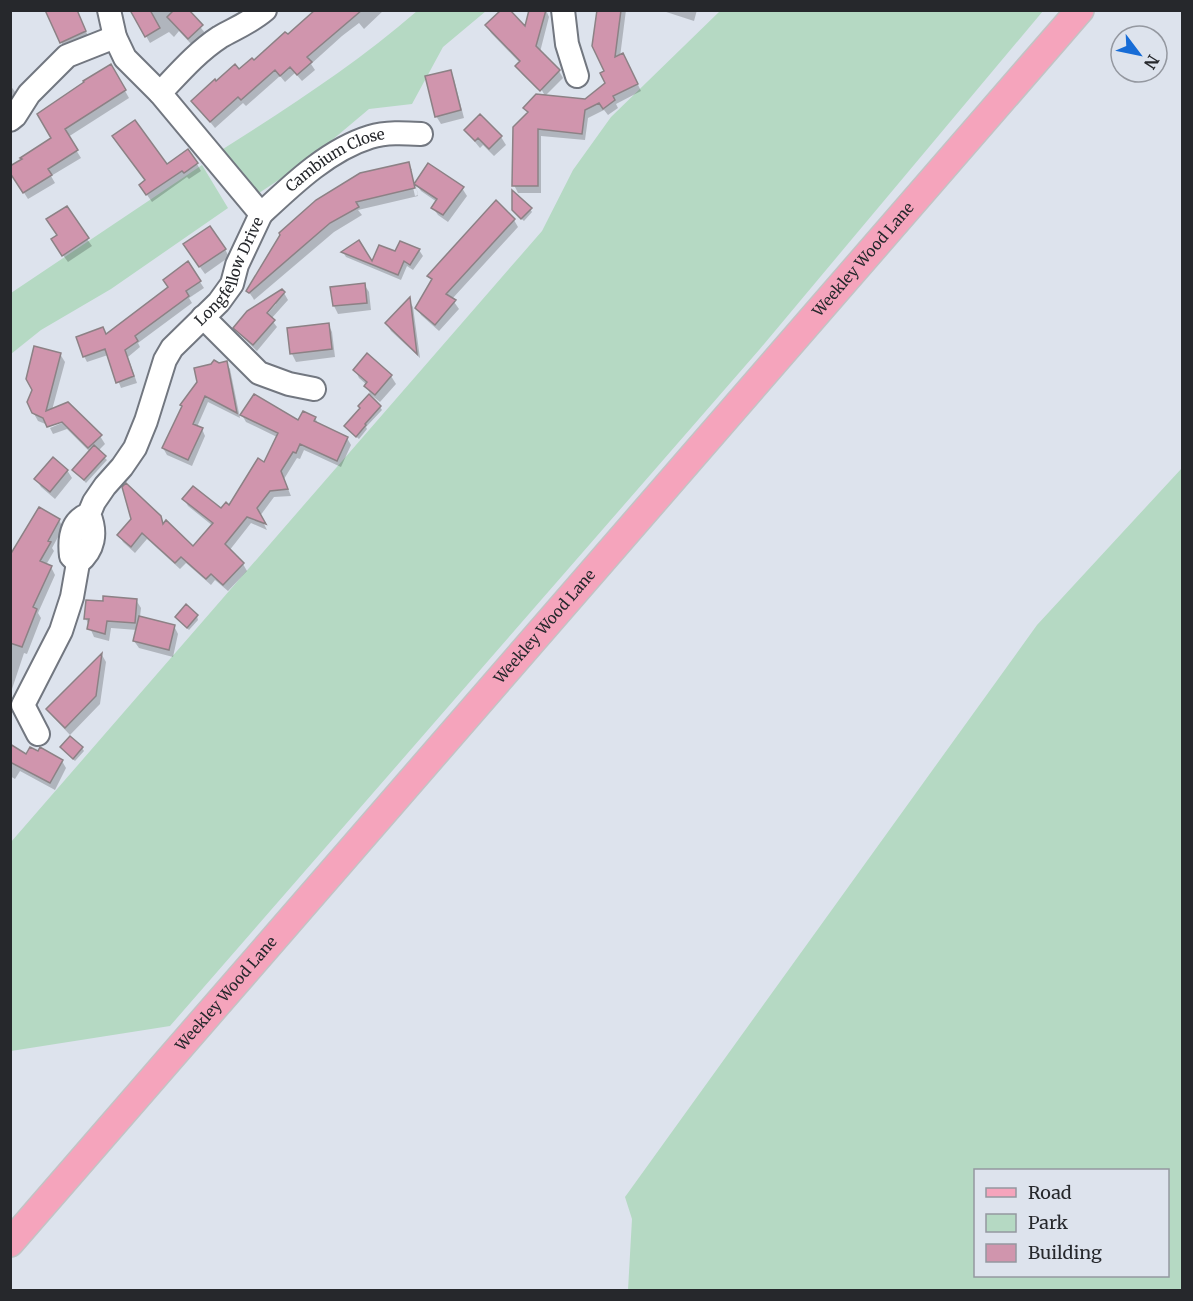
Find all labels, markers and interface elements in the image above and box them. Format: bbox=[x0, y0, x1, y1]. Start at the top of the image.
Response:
north arrow bbox=[1109, 24, 1169, 84]
text: N bbox=[1140, 51, 1164, 73]
street label: Cambium Close bbox=[281, 124, 386, 196]
street label: Weekley Wood Lane bbox=[808, 198, 918, 321]
street label: Longfellow Drive bbox=[190, 214, 267, 329]
street label: Weekley Wood Lane bbox=[489, 565, 599, 688]
street label: Weekley Wood Lane bbox=[170, 932, 281, 1055]
legend bbox=[974, 1169, 1169, 1277]
text: Road bbox=[1028, 1181, 1072, 1204]
text: Park bbox=[1028, 1211, 1069, 1234]
text: Building bbox=[1028, 1241, 1102, 1264]

